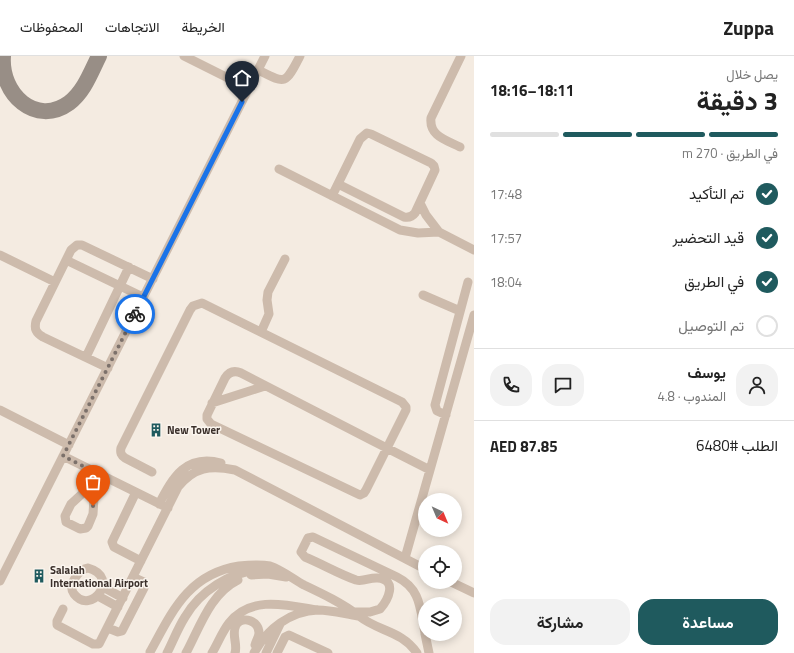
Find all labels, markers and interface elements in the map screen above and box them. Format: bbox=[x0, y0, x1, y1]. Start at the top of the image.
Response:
text: Zuppa bbox=[723, 13, 774, 42]
text: المحفوظات bbox=[20, 16, 83, 37]
text: الاتجاهات bbox=[105, 16, 159, 37]
text: الخريطة bbox=[181, 16, 225, 37]
pin bbox=[225, 61, 259, 102]
text: يصل خلال bbox=[726, 64, 778, 84]
icon: home bbox=[231, 67, 253, 89]
text: 18:11–18:16 bbox=[490, 79, 574, 102]
text: 3 دقيقة bbox=[696, 81, 778, 120]
text: في الطريق · 270 m bbox=[682, 143, 778, 163]
text: تم التأكيد bbox=[689, 182, 744, 205]
icon: check bbox=[756, 183, 778, 205]
text: 17:48 bbox=[490, 184, 522, 204]
text: قيد التحضير bbox=[672, 226, 744, 249]
icon: check bbox=[756, 227, 778, 249]
text: 17:57 bbox=[490, 228, 522, 248]
text: في الطريق bbox=[684, 270, 744, 293]
icon: check bbox=[756, 271, 778, 293]
text: 18:04 bbox=[490, 272, 522, 292]
courier bbox=[115, 294, 155, 334]
icon: bike bbox=[124, 303, 146, 325]
text: تم التوصيل bbox=[678, 314, 744, 337]
text: يوسف bbox=[688, 361, 726, 384]
button: phone bbox=[490, 364, 532, 406]
button: chat bbox=[542, 364, 584, 406]
button: person bbox=[736, 364, 778, 406]
text: المندوب · 4.8 bbox=[657, 386, 726, 406]
building icon: New Tower bbox=[148, 422, 164, 438]
place label: New Tower bbox=[167, 422, 220, 438]
text: الطلب #6480 bbox=[696, 434, 778, 457]
text: AED 87.85 bbox=[490, 435, 558, 458]
pin bbox=[76, 465, 110, 506]
icon: bag bbox=[82, 471, 104, 493]
north arrow bbox=[418, 493, 462, 537]
map controls bbox=[418, 493, 462, 641]
button: locate bbox=[418, 545, 462, 589]
place label: Salalah International Airport bbox=[50, 562, 148, 591]
building icon: Salalah International Airport bbox=[31, 568, 47, 584]
button: layers bbox=[418, 597, 462, 641]
button: مشاركة bbox=[490, 599, 630, 645]
button: مساعدة bbox=[638, 599, 778, 645]

